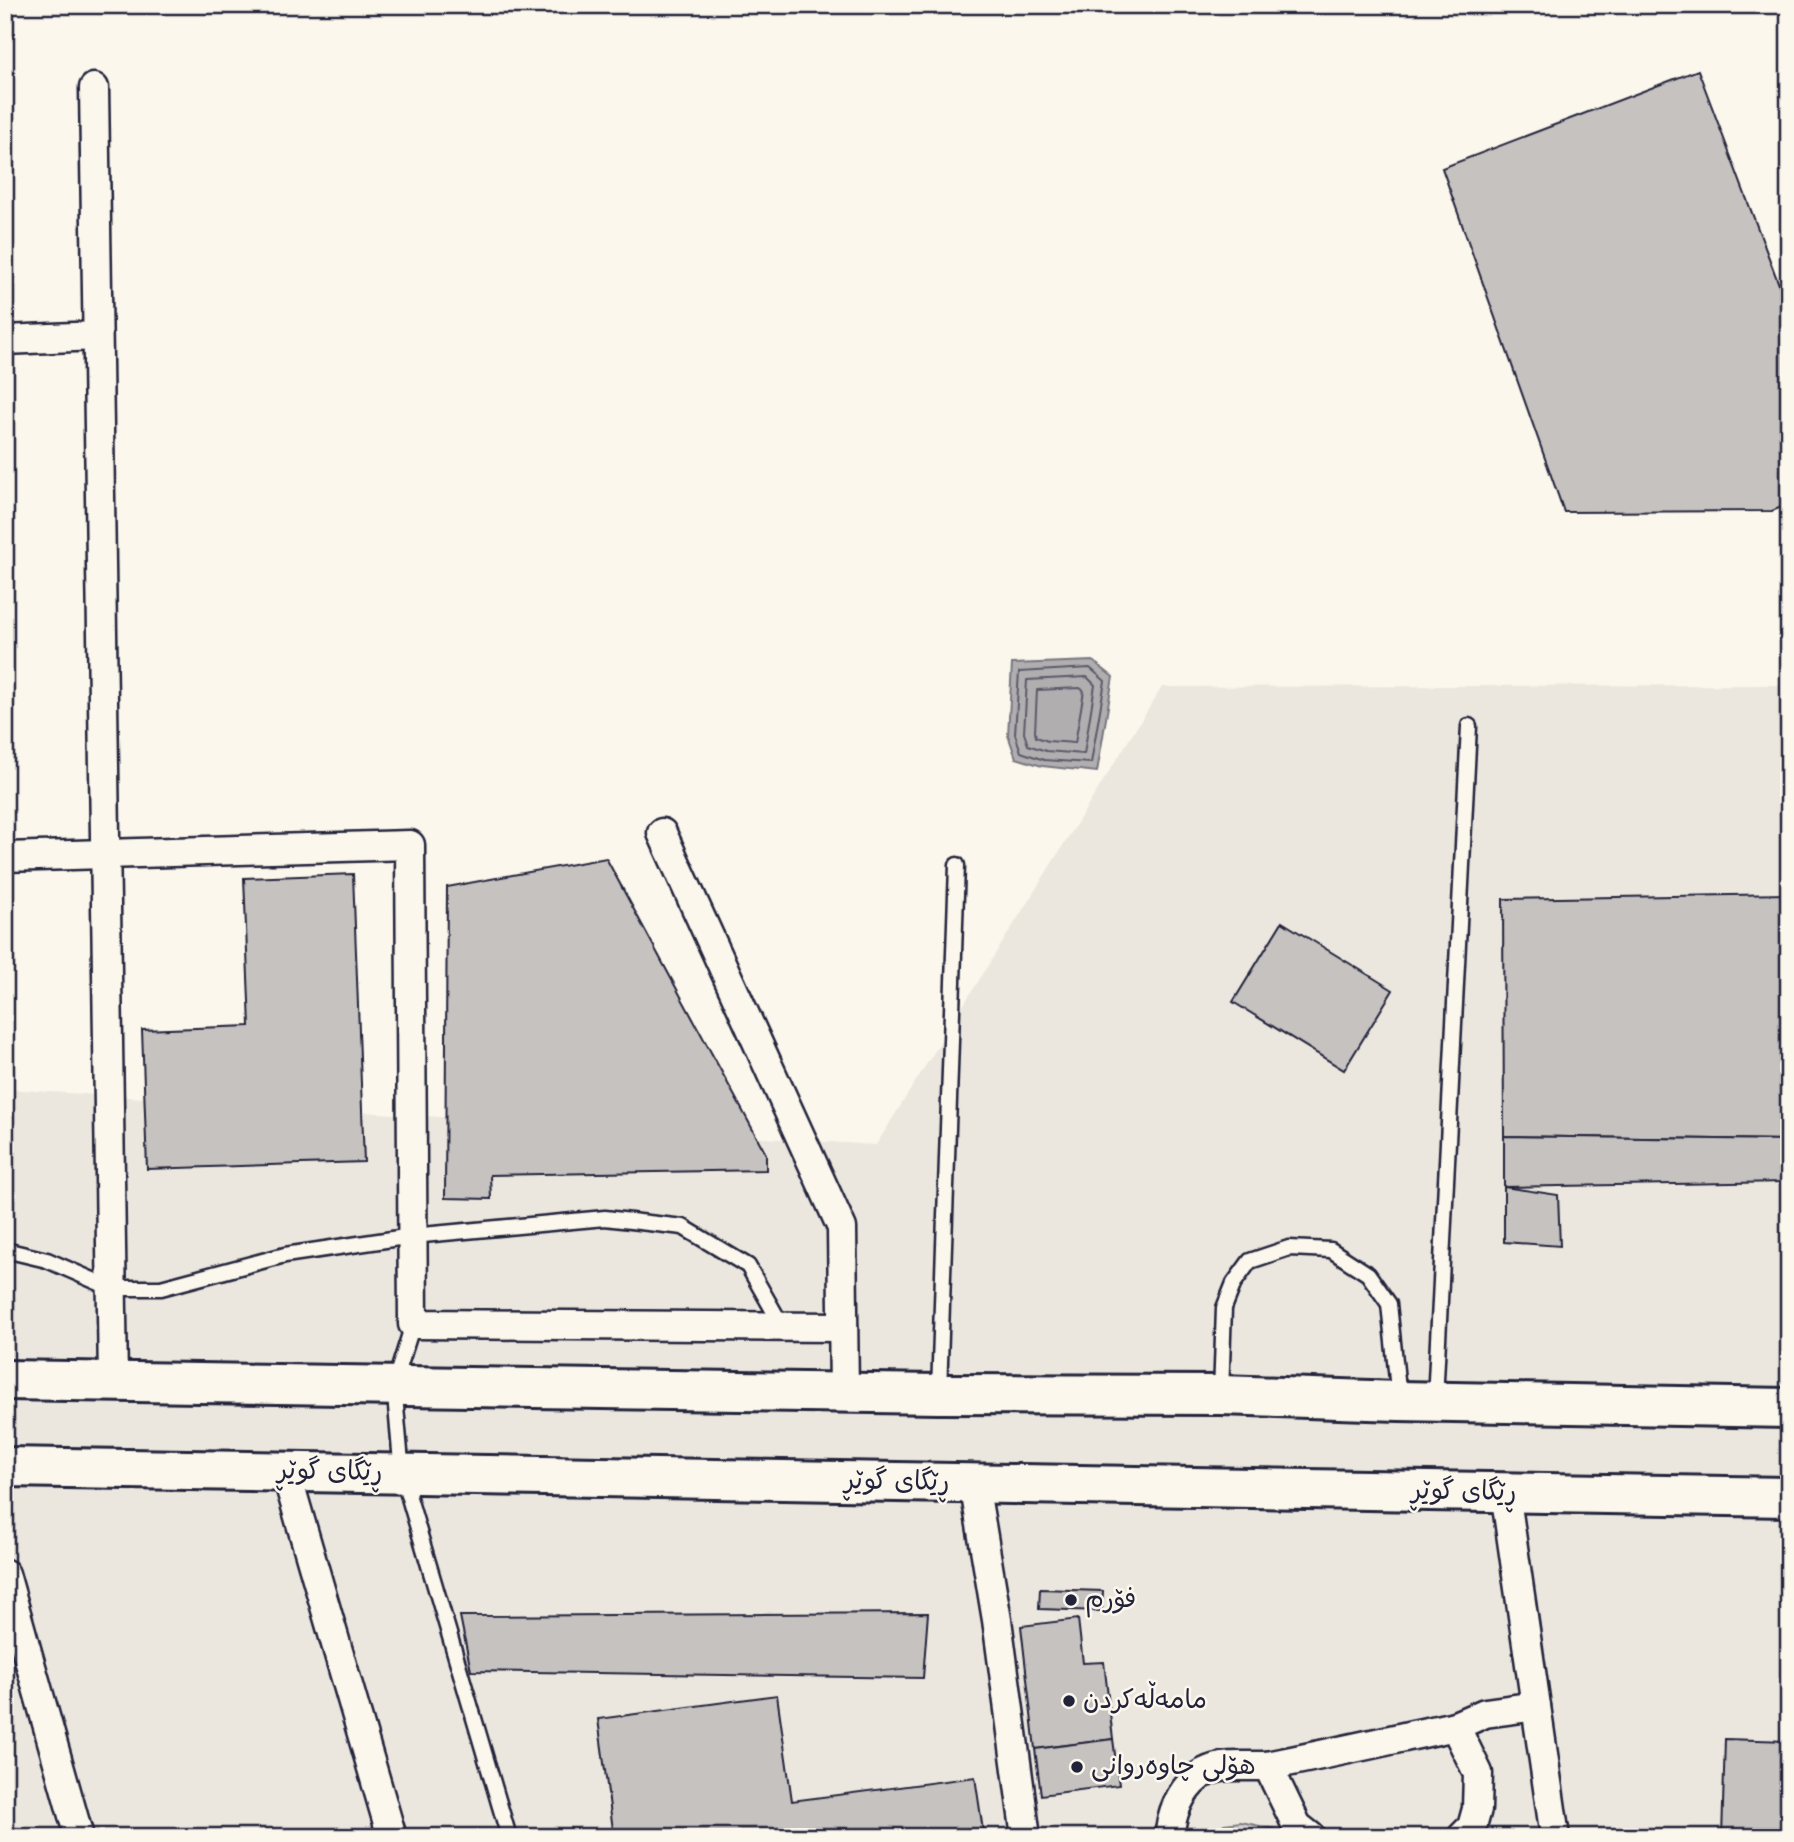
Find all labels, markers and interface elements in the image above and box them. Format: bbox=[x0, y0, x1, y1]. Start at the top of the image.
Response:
street label: ڕێگای گوێڕ bbox=[275, 1454, 383, 1493]
street label: ڕێگای گوێڕ bbox=[842, 1464, 950, 1503]
street label: ڕێگای گوێڕ bbox=[1409, 1474, 1517, 1513]
place label: فۆرم bbox=[1085, 1583, 1136, 1618]
marker: فۆرم bbox=[1063, 1592, 1079, 1608]
place label: مامەڵەکردن bbox=[1083, 1681, 1207, 1718]
marker: مامەڵەکردن bbox=[1061, 1693, 1077, 1709]
place label: هۆلی چاوه‌روانی bbox=[1091, 1750, 1256, 1784]
marker: هۆلی چاوه‌روانی bbox=[1069, 1759, 1085, 1775]

